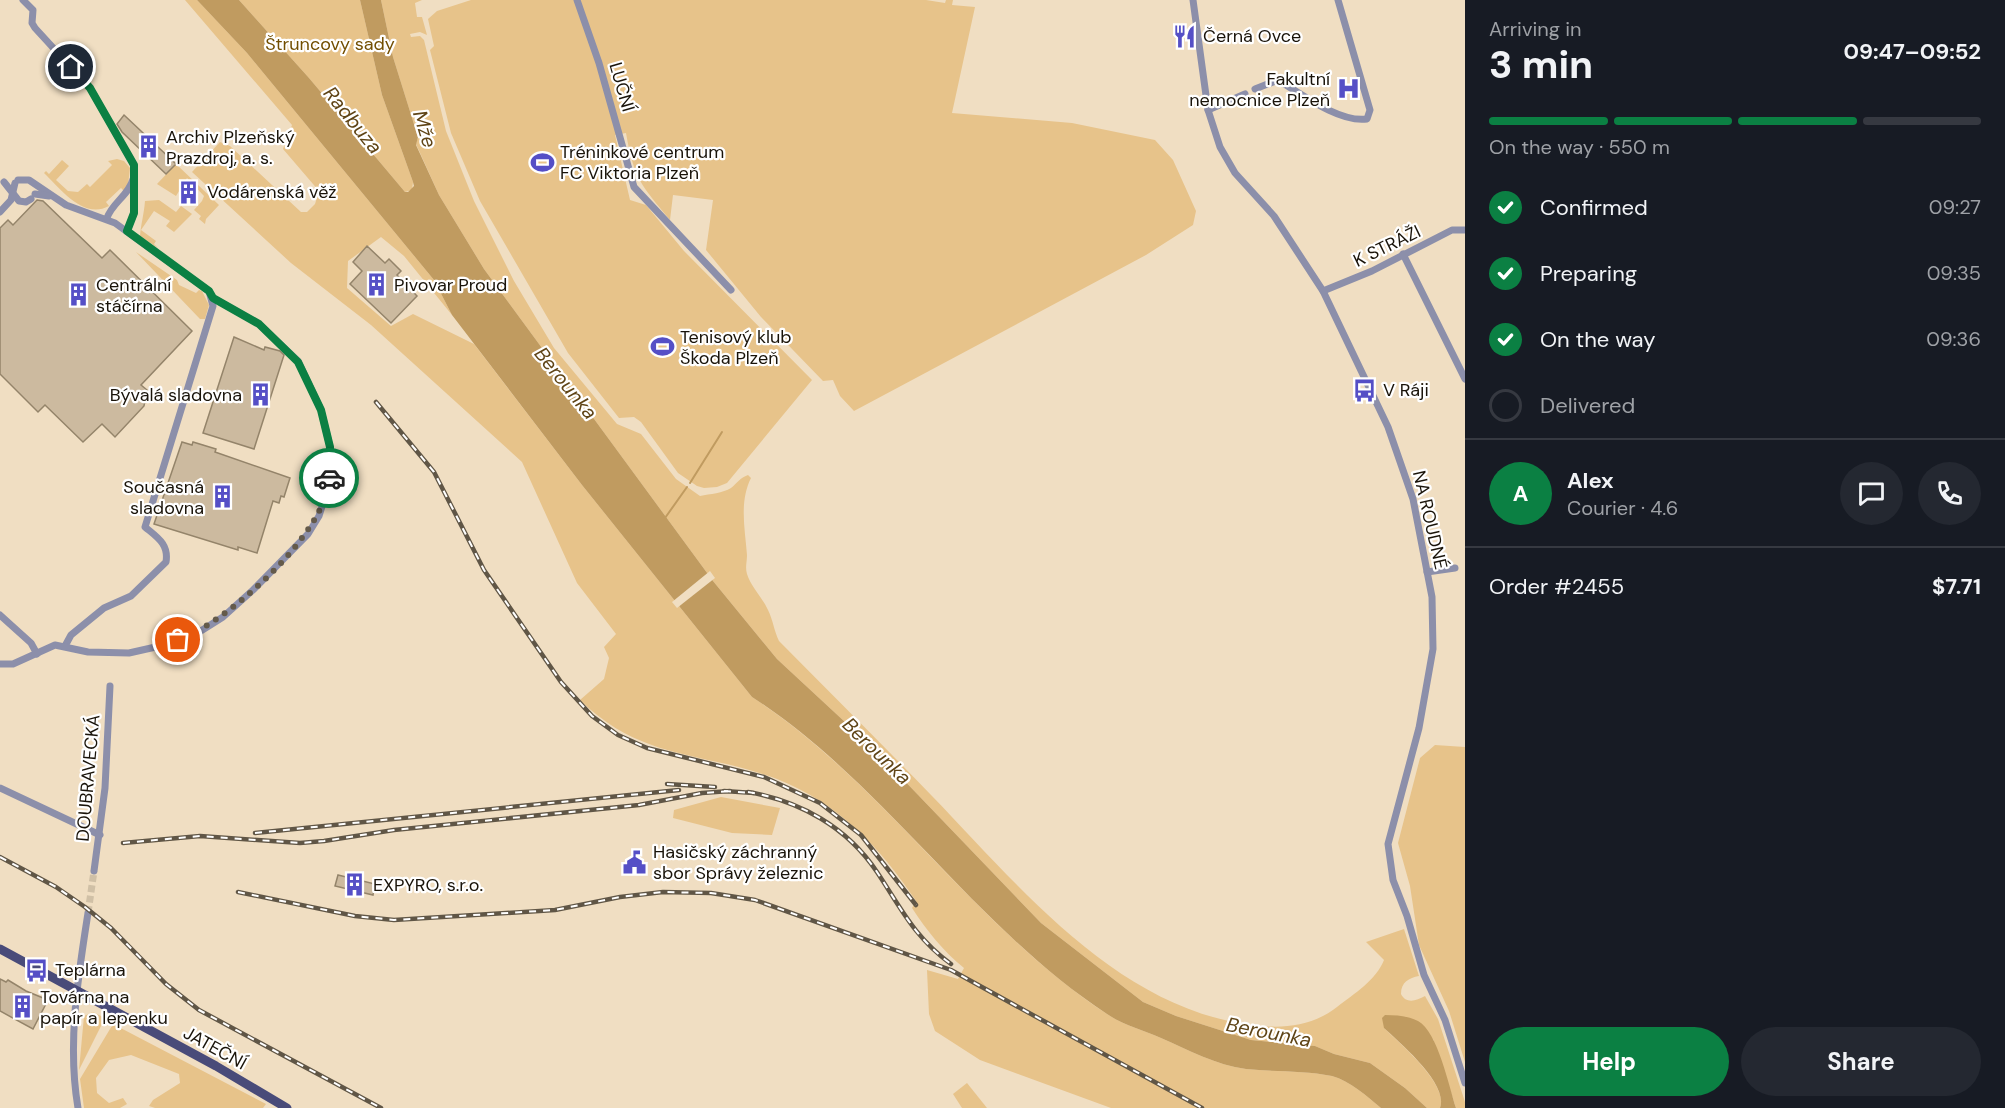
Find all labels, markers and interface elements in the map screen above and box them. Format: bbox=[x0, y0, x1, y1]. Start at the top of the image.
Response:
text: Arriving in bbox=[1489, 16, 1581, 42]
restaurant icon: Černá Ovce bbox=[1172, 23, 1198, 49]
place label: Černá Ovce bbox=[1203, 24, 1301, 48]
park label: Štruncovy sady bbox=[265, 32, 395, 56]
text: 09:47–09:52 bbox=[1844, 37, 1981, 66]
text: 3 min bbox=[1489, 39, 1593, 90]
pin bbox=[45, 41, 96, 92]
icon: home bbox=[54, 50, 87, 83]
street label: LUČNÍ bbox=[604, 60, 641, 115]
place label: Fakultní nemocnice Plzeň bbox=[1189, 67, 1330, 112]
hospital icon: Fakultní nemocnice Plzeň bbox=[1335, 76, 1361, 102]
water label: Radbuza bbox=[318, 81, 388, 159]
water label: Mže bbox=[407, 107, 443, 151]
place label: Archiv Plzeňský Prazdroj, a. s. bbox=[166, 125, 295, 170]
building icon: Archiv Plzeňský Prazdroj, a. s. bbox=[135, 134, 161, 160]
text: On the way · 550 m bbox=[1489, 134, 1670, 160]
place label: Tréninkové centrum FC Viktoria Plzeň bbox=[560, 140, 724, 185]
sports icon: Tréninkové centrum FC Viktoria Plzeň bbox=[529, 149, 555, 175]
building icon: Vodárenská věž bbox=[176, 179, 202, 205]
place label: Vodárenská věž bbox=[207, 180, 337, 204]
icon: check bbox=[1489, 191, 1522, 224]
text: Confirmed bbox=[1540, 193, 1648, 222]
text: 09:27 bbox=[1929, 194, 1981, 220]
street label: K STRÁŽI bbox=[1349, 219, 1425, 273]
icon: check bbox=[1489, 257, 1522, 290]
text: Preparing bbox=[1540, 259, 1637, 288]
text: 09:35 bbox=[1927, 260, 1981, 286]
building icon: Pivovar Proud bbox=[363, 272, 389, 298]
place label: Centrální stáčírna bbox=[96, 273, 171, 318]
place label: Pivovar Proud bbox=[394, 273, 507, 297]
building icon: Centrální stáčírna bbox=[65, 282, 91, 308]
icon: check bbox=[1489, 323, 1522, 356]
place label: Tenisový klub Škoda Plzeň bbox=[680, 325, 792, 370]
text: On the way bbox=[1540, 325, 1655, 354]
text: 09:36 bbox=[1926, 326, 1981, 352]
sports icon: Tenisový klub Škoda Plzeň bbox=[649, 334, 675, 360]
water label: Berounka bbox=[529, 341, 603, 425]
bus stop icon: V Ráji bbox=[1352, 377, 1378, 403]
place label: V Ráji bbox=[1383, 378, 1429, 402]
building icon: Bývalá sladovna bbox=[247, 382, 273, 408]
place label: Bývalá sladovna bbox=[110, 383, 242, 407]
text: Delivered bbox=[1540, 391, 1635, 420]
courier bbox=[299, 448, 359, 508]
icon: car bbox=[313, 462, 346, 495]
button: chat bbox=[1840, 462, 1903, 525]
button: phone bbox=[1918, 462, 1981, 525]
text: Alex bbox=[1567, 466, 1614, 495]
street label: NA ROUDNÉ bbox=[1407, 468, 1453, 572]
place label: Současná sladovna bbox=[123, 475, 204, 520]
text: A bbox=[1513, 479, 1528, 508]
building icon: Současná sladovna bbox=[209, 484, 235, 510]
text: Courier · 4.6 bbox=[1567, 495, 1678, 521]
text: Order #2455 bbox=[1489, 572, 1624, 601]
text: $7.71 bbox=[1932, 572, 1981, 601]
pin bbox=[152, 614, 203, 665]
icon: bag bbox=[161, 623, 194, 656]
water label: Berounka bbox=[837, 712, 917, 790]
street label: DOUBRAVECKÁ bbox=[70, 713, 106, 843]
place label: Hasičský záchranný sbor Správy železnic bbox=[653, 840, 823, 885]
public building icon: Hasičský záchranný sbor Správy železnic bbox=[622, 849, 648, 875]
building icon: EXPYRO, s.r.o. bbox=[342, 872, 368, 898]
place label: EXPYRO, s.r.o. bbox=[373, 873, 483, 897]
bus stop icon: Teplárna bbox=[24, 957, 50, 983]
place label: Teplárna bbox=[55, 958, 126, 982]
place label: Továrna na papír a lepenku bbox=[40, 985, 168, 1030]
building icon: Továrna na papír a lepenku bbox=[9, 994, 35, 1020]
water label: Berounka bbox=[1224, 1011, 1314, 1053]
street label: JATEČNÍ bbox=[179, 1021, 252, 1076]
button: Help bbox=[1489, 1027, 1729, 1096]
button: Share bbox=[1741, 1027, 1981, 1096]

